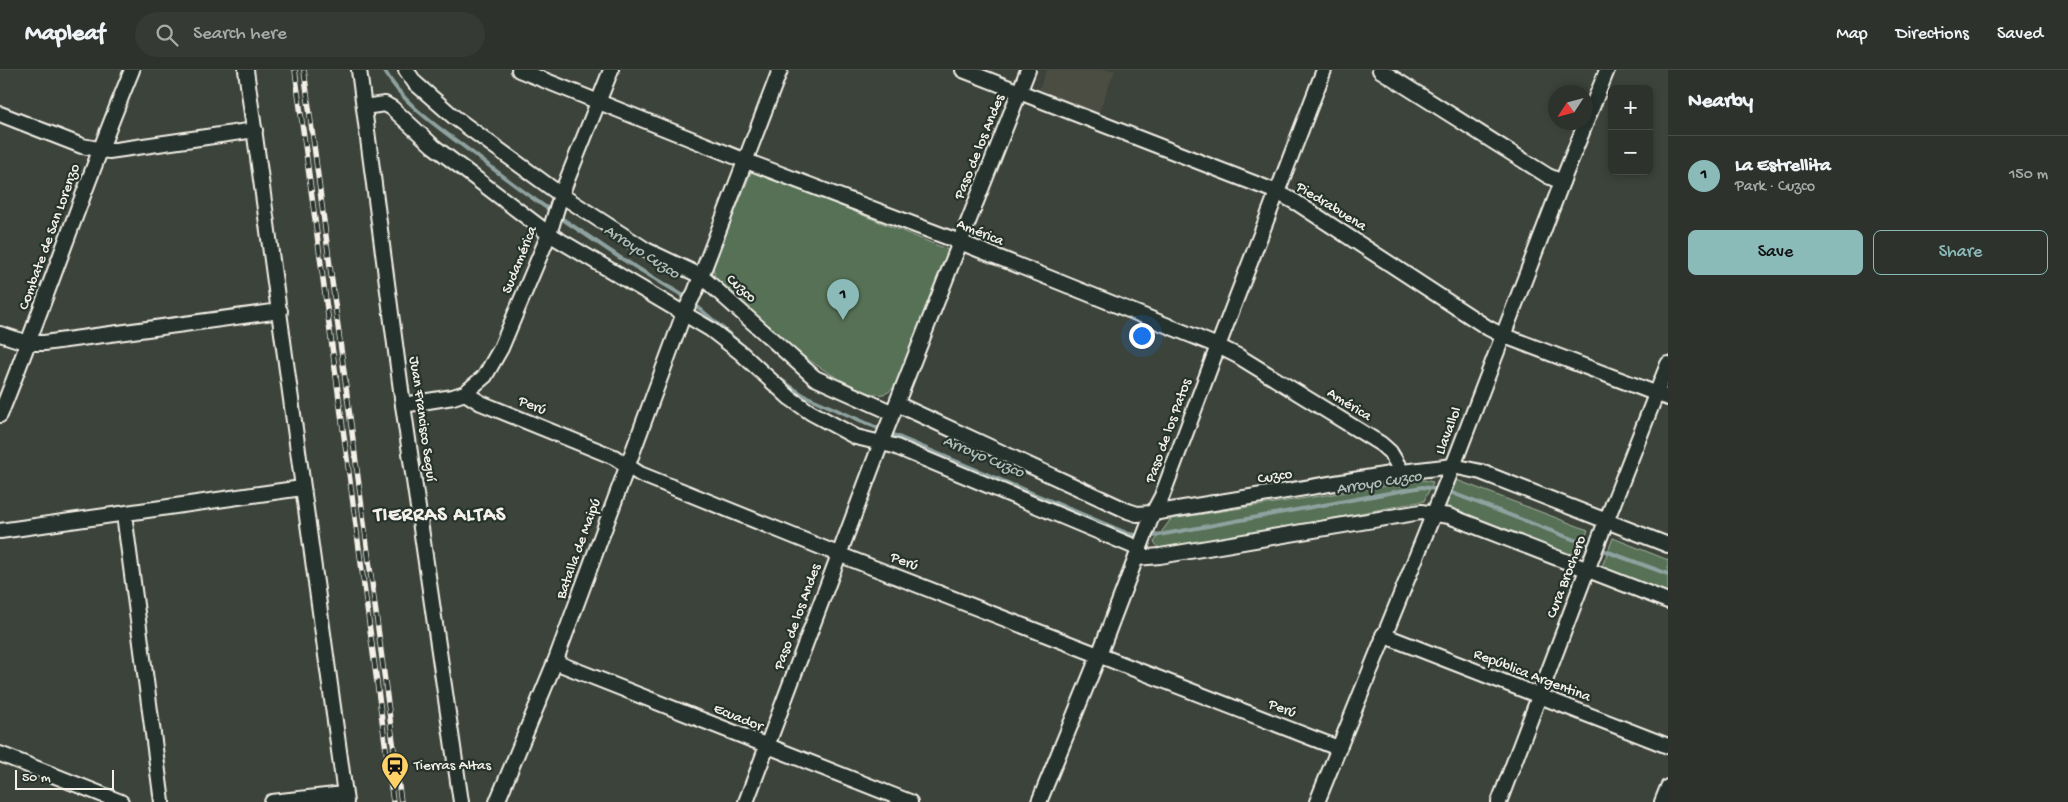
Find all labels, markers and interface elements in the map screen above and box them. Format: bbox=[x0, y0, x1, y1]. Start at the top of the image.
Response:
search box bbox=[135, 12, 485, 57]
text: Mapleaf bbox=[25, 20, 105, 49]
icon: search bbox=[153, 21, 181, 49]
text: Search here bbox=[193, 23, 287, 46]
text: Map bbox=[1836, 24, 1868, 45]
text: Directions bbox=[1896, 24, 1969, 45]
text: Saved bbox=[1997, 24, 2043, 45]
north arrow bbox=[1548, 85, 1593, 130]
map controls bbox=[1608, 85, 1653, 175]
button: + bbox=[1608, 85, 1653, 130]
text: Nearby bbox=[1688, 90, 1753, 115]
street label: Paso de los Andes bbox=[950, 91, 1009, 203]
button: − bbox=[1608, 130, 1653, 175]
text: La Estrellita bbox=[1735, 155, 1831, 178]
street label: Combate de San Lorenzo bbox=[15, 161, 85, 313]
text: 1 bbox=[1701, 166, 1707, 185]
text: 150 m bbox=[2009, 166, 2048, 185]
street label: Piedrabuena bbox=[1292, 178, 1370, 236]
text: Park · Cuzco bbox=[1735, 178, 1815, 197]
street label: América bbox=[954, 215, 1007, 251]
water label: Arroyo Cuzco bbox=[600, 222, 683, 285]
street label: Sudamérica bbox=[498, 223, 542, 297]
button: Save bbox=[1688, 230, 1863, 275]
button: Share bbox=[1873, 230, 2048, 275]
street label: Cuzco bbox=[722, 271, 760, 307]
pin: 1 bbox=[827, 279, 859, 320]
your location bbox=[1129, 323, 1155, 349]
street label: Juan Francisco Seguí bbox=[404, 355, 440, 484]
street label: Paso de los Patos bbox=[1141, 376, 1196, 487]
street label: América bbox=[1323, 384, 1375, 426]
street label: Perú bbox=[515, 392, 549, 420]
street label: Llavallol bbox=[1432, 405, 1466, 457]
water label: Arroyo Cuzco bbox=[940, 432, 1027, 484]
street label: Cuzco bbox=[1256, 465, 1294, 489]
water label: Arroyo Cuzco bbox=[1335, 468, 1424, 500]
street label: Batalla de Maipú bbox=[552, 496, 605, 603]
district label: TIERRAS ALTAS bbox=[372, 505, 506, 528]
street label: Cura Brochero bbox=[1543, 533, 1591, 621]
street label: Perú bbox=[887, 548, 920, 575]
street label: Paso de los Andes bbox=[770, 561, 826, 674]
street label: República Argentina bbox=[1471, 645, 1594, 707]
street label: Perú bbox=[1265, 695, 1298, 722]
street label: Ecuador bbox=[711, 700, 767, 737]
station icon: Tierras Altas bbox=[380, 751, 410, 790]
place label: Tierras Altas bbox=[413, 757, 491, 775]
scale bar bbox=[15, 767, 114, 790]
text: 50 m bbox=[22, 770, 51, 787]

